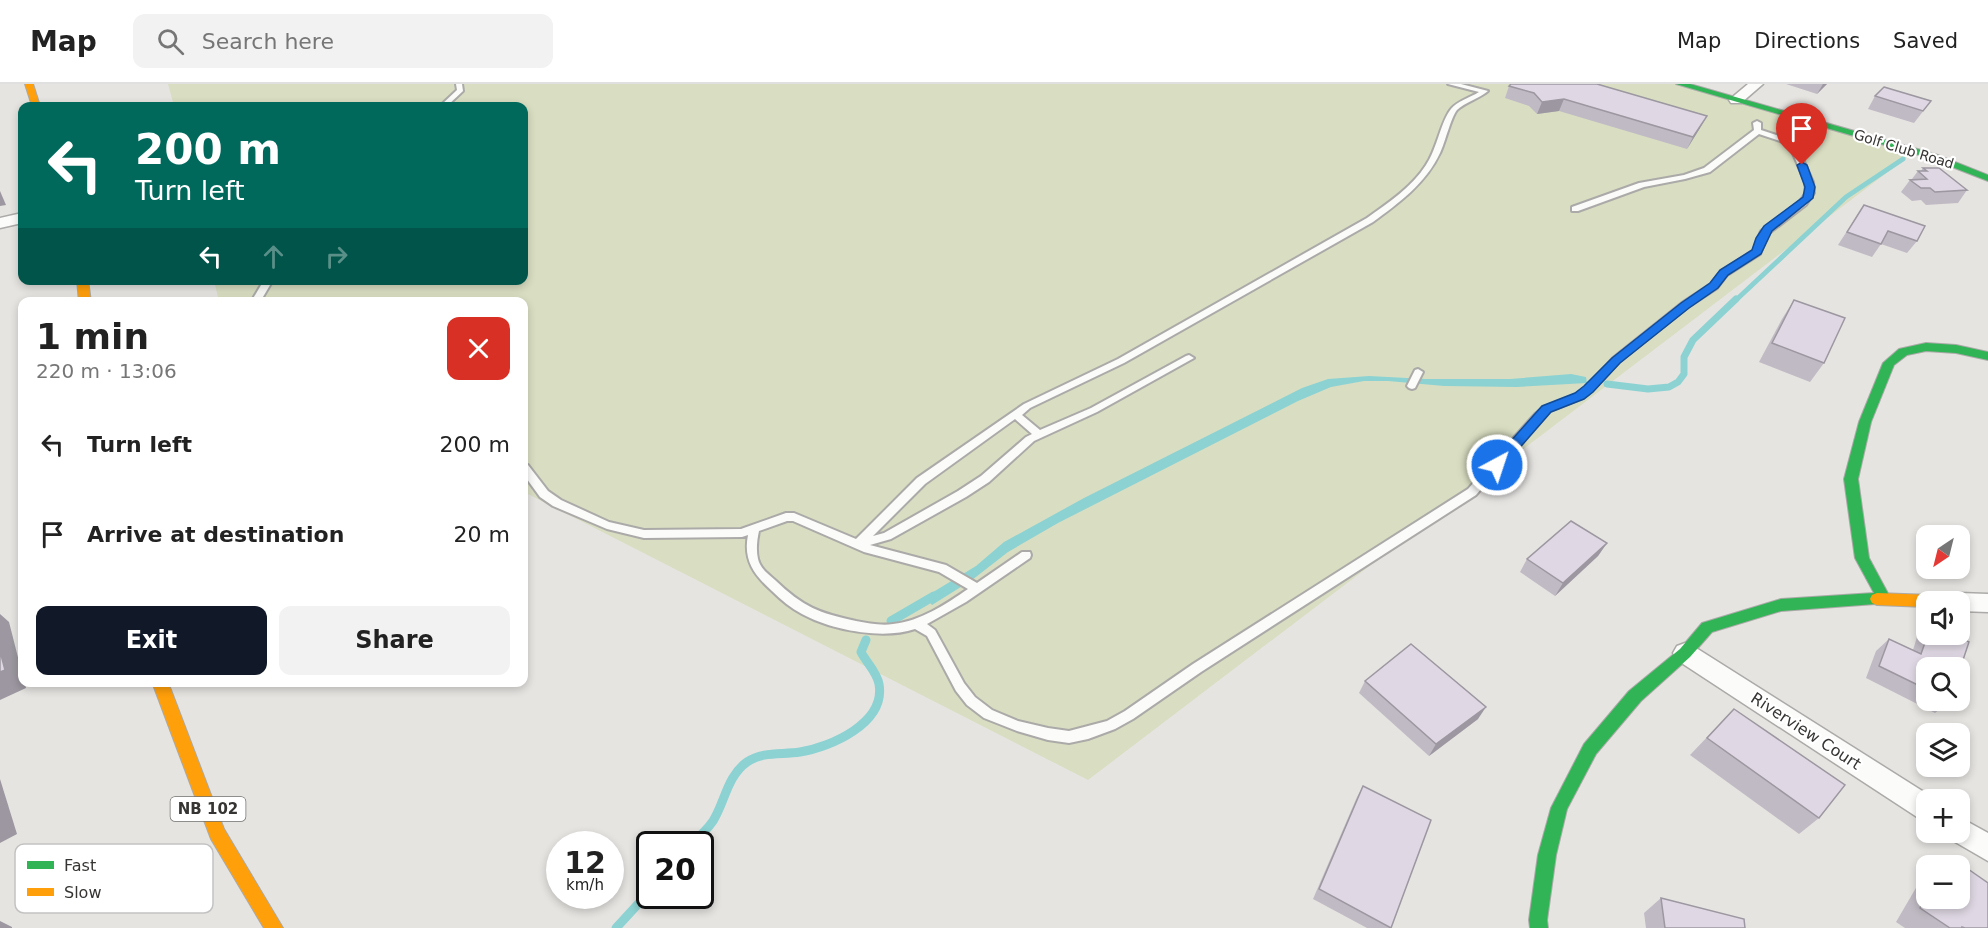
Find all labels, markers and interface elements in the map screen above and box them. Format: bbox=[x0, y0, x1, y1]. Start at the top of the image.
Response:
search box bbox=[133, 14, 553, 68]
text: Map bbox=[30, 25, 97, 58]
icon: search bbox=[154, 25, 187, 58]
text: Search here bbox=[202, 29, 334, 54]
text: Map bbox=[1677, 29, 1721, 53]
text: Directions bbox=[1754, 29, 1860, 53]
text: Saved bbox=[1893, 29, 1958, 53]
pin bbox=[1776, 103, 1827, 165]
icon: arrive bbox=[1785, 112, 1818, 145]
text: 200 m bbox=[135, 125, 281, 174]
icon: left bbox=[36, 126, 114, 204]
street label: Golf Club Road bbox=[1852, 126, 1956, 172]
text: Turn left bbox=[135, 175, 245, 206]
icon: left bbox=[194, 240, 227, 273]
icon: ahead bbox=[257, 240, 290, 273]
icon: right bbox=[320, 240, 353, 273]
text: 1 min bbox=[36, 316, 149, 357]
button: close bbox=[447, 317, 510, 380]
text: 220 m · 13:06 bbox=[36, 359, 177, 383]
icon: left bbox=[36, 428, 69, 461]
text: Turn left bbox=[87, 432, 192, 457]
text: 200 m bbox=[440, 432, 510, 457]
position arrow bbox=[1465, 433, 1529, 497]
icon: arrive bbox=[36, 518, 69, 551]
text: Arrive at destination bbox=[87, 522, 344, 547]
text: 20 m bbox=[454, 522, 510, 547]
north arrow bbox=[1916, 525, 1970, 579]
map controls bbox=[1916, 525, 1970, 909]
button: sound bbox=[1916, 591, 1970, 645]
button: Exit bbox=[36, 606, 267, 675]
button: Share bbox=[279, 606, 510, 675]
button: search bbox=[1916, 657, 1970, 711]
street label: Riverview Court bbox=[1747, 688, 1865, 774]
button: layers bbox=[1916, 723, 1970, 777]
button: + bbox=[1916, 789, 1970, 843]
road number: NB 102 bbox=[170, 797, 246, 821]
speed limit sign: 20 bbox=[636, 831, 714, 909]
legend bbox=[15, 844, 213, 913]
text: 12 bbox=[564, 845, 606, 880]
button: − bbox=[1916, 855, 1970, 909]
text: Fast bbox=[64, 856, 96, 875]
text: km/h bbox=[566, 876, 604, 894]
text: Slow bbox=[64, 883, 101, 902]

